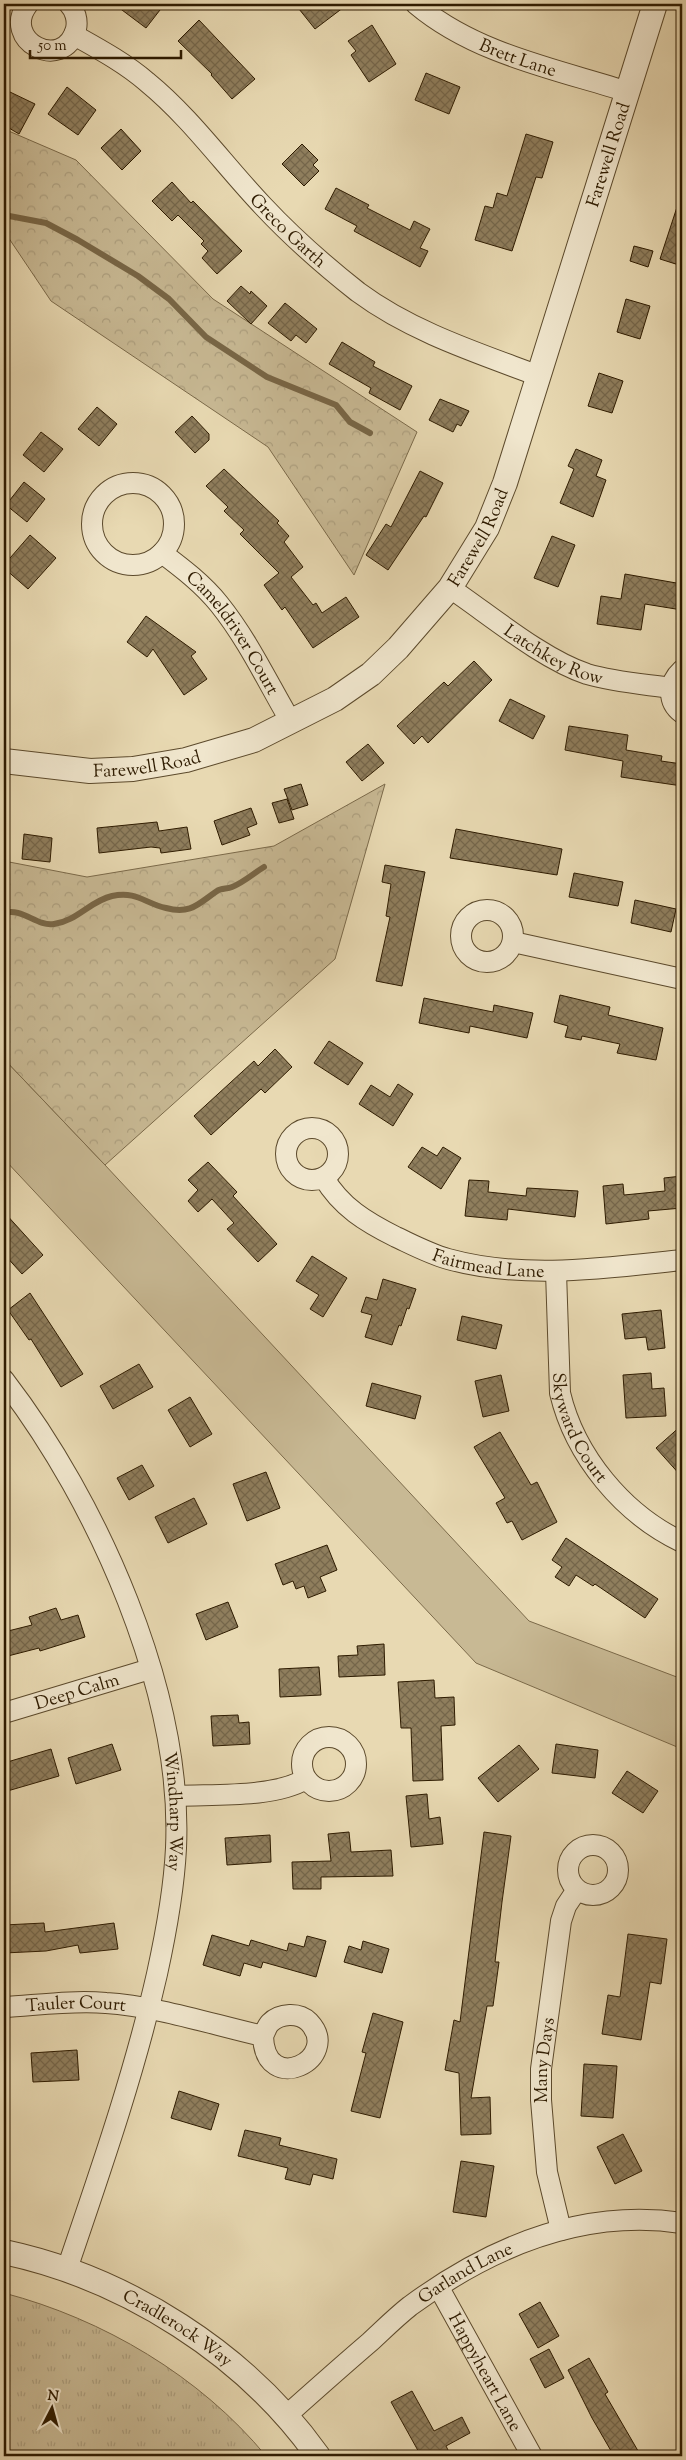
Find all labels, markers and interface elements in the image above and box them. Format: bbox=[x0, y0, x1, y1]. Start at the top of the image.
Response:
scale bar bbox=[30, 28, 181, 60]
street label: Brett Lane bbox=[474, 33, 559, 85]
text: 50 m bbox=[37, 36, 67, 57]
street label: Farewell Road bbox=[581, 99, 638, 211]
street label: Greco Garth bbox=[243, 188, 331, 276]
street label: Farewell Road bbox=[443, 485, 516, 592]
street label: Cameldriver Court bbox=[179, 566, 284, 700]
street label: Latchkey Row bbox=[498, 619, 606, 693]
street label: Farewell Road bbox=[93, 745, 204, 786]
street label: Fairmead Lane bbox=[428, 1244, 545, 1286]
street label: Skyward Court bbox=[544, 1372, 613, 1489]
street label: Deep Calm bbox=[32, 1668, 123, 1718]
street label: Windharp Way bbox=[155, 1750, 187, 1872]
street label: Tauler Court bbox=[25, 1991, 127, 2020]
street label: Many Days bbox=[530, 2016, 563, 2103]
street label: Garland Lane bbox=[413, 2237, 517, 2311]
street label: Cradlerock Way bbox=[117, 2284, 237, 2374]
street label: Happyheart Lane bbox=[440, 2309, 527, 2437]
north arrow bbox=[28, 2382, 78, 2432]
text: N bbox=[47, 2387, 60, 2408]

